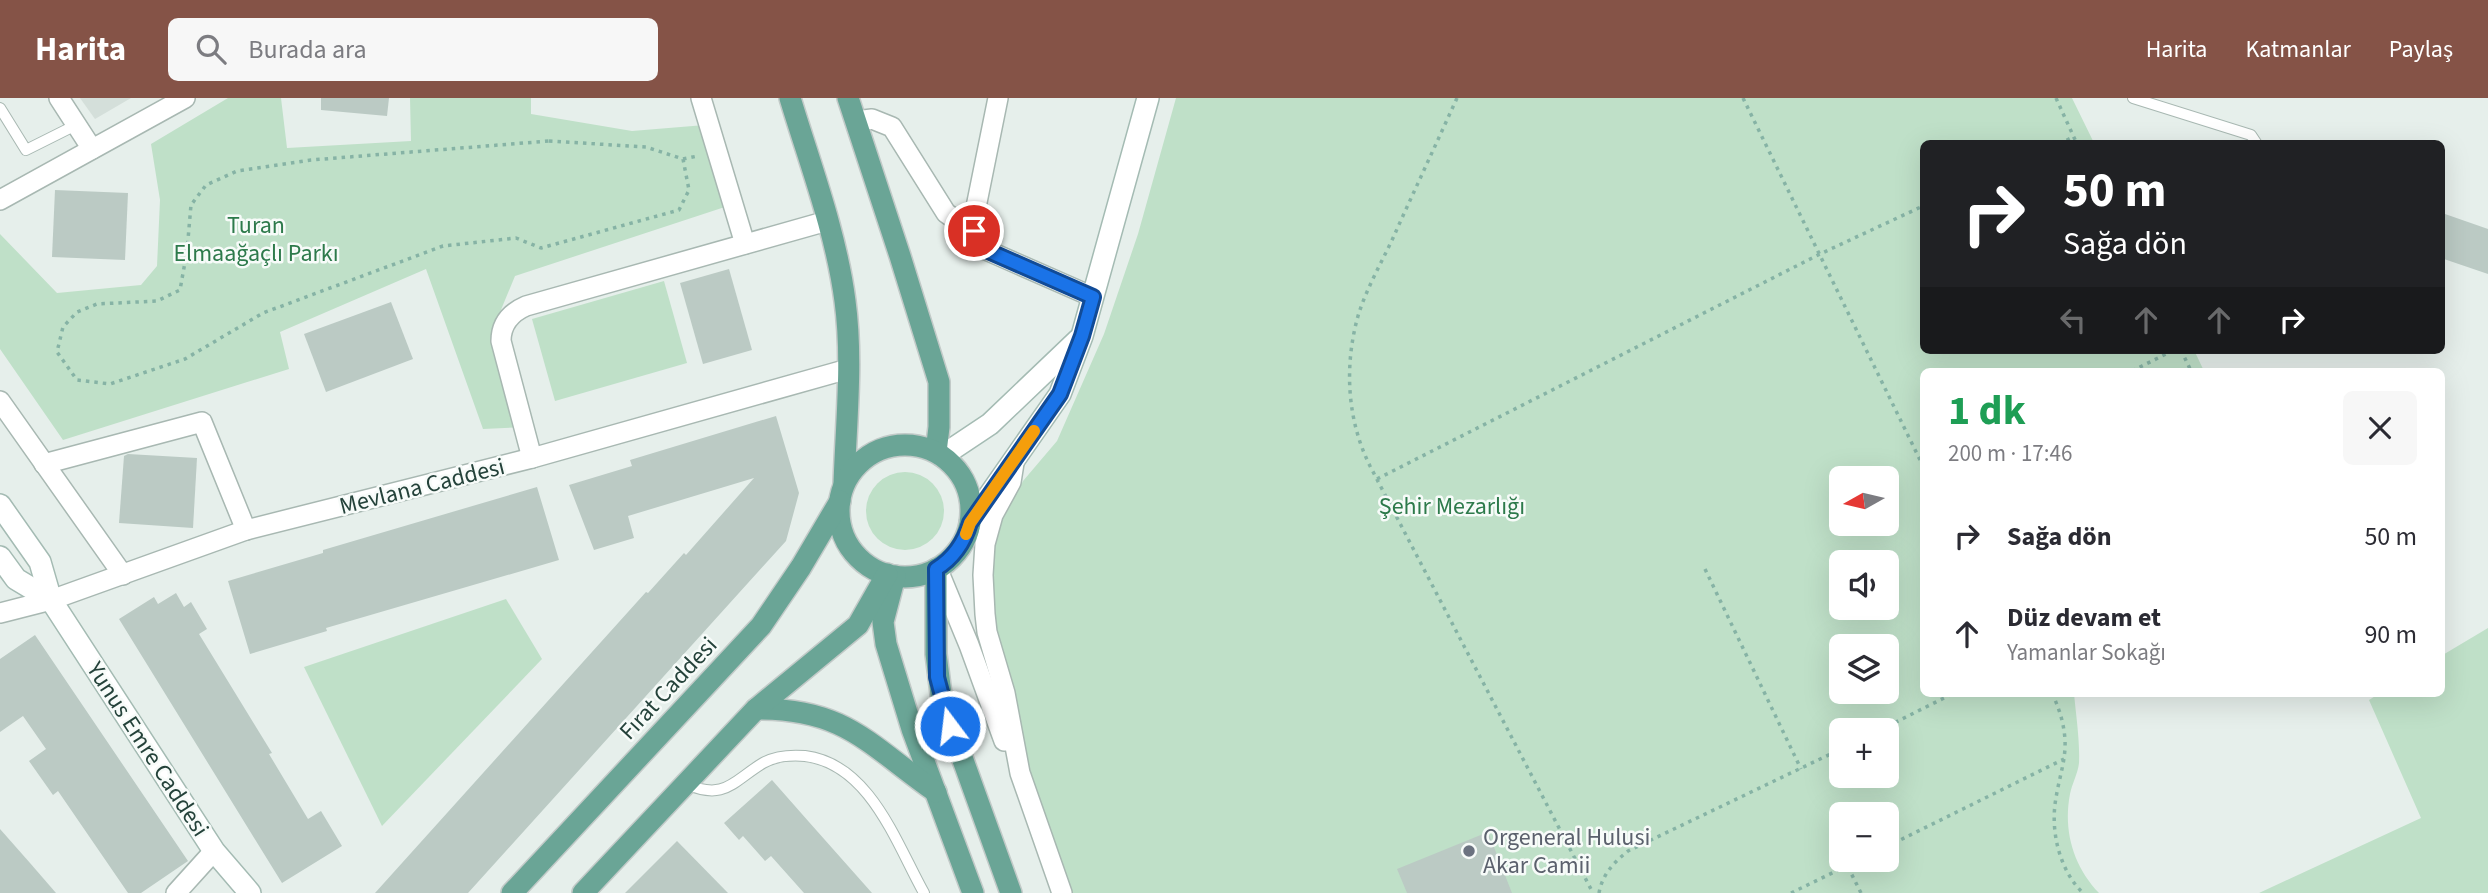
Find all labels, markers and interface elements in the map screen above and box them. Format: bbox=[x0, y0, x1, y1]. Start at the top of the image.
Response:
search box bbox=[168, 18, 658, 81]
text: Harita bbox=[35, 26, 126, 73]
icon: search bbox=[192, 30, 230, 68]
text: Burada ara bbox=[248, 31, 367, 68]
text: Harita bbox=[2146, 32, 2207, 67]
text: Katmanlar bbox=[2245, 32, 2351, 67]
text: Paylaş bbox=[2389, 32, 2453, 67]
text: 50 m bbox=[2063, 156, 2167, 226]
icon: right bbox=[1948, 168, 2039, 259]
pin bbox=[944, 201, 1004, 261]
park label: Turan Elmaağaçlı Parkı bbox=[173, 208, 339, 271]
icon: arrive bbox=[955, 212, 993, 250]
text: Sağa dön bbox=[2063, 221, 2187, 267]
icon: left bbox=[2054, 301, 2092, 339]
icon: ahead bbox=[2127, 301, 2165, 339]
icon: ahead bbox=[2200, 301, 2238, 339]
icon: right bbox=[2273, 301, 2311, 339]
text: 1 dk bbox=[1948, 381, 2026, 441]
button: close bbox=[2343, 391, 2417, 465]
text: 200 m · 17:46 bbox=[1948, 437, 2072, 470]
street label: Mevlana Caddesi bbox=[336, 449, 508, 524]
north arrow bbox=[1829, 466, 1899, 536]
map controls bbox=[1829, 466, 1899, 872]
park label: Şehir Mezarlığı bbox=[1379, 489, 1525, 524]
icon: right bbox=[1948, 517, 1986, 555]
text: Sağa dön bbox=[2007, 518, 2112, 555]
text: 50 m bbox=[2364, 518, 2417, 555]
button: sound bbox=[1829, 550, 1899, 620]
text: Düz devam et bbox=[2007, 599, 2161, 636]
icon: ahead bbox=[1948, 615, 1986, 653]
text: 90 m bbox=[2364, 616, 2417, 653]
street label: Fırat Caddesi bbox=[611, 629, 726, 748]
button: layers bbox=[1829, 634, 1899, 704]
text: Yamanlar Sokağı bbox=[2007, 636, 2166, 669]
street label: Yunus Emre Caddesi bbox=[77, 654, 217, 844]
position arrow bbox=[913, 689, 987, 763]
button: + bbox=[1829, 718, 1899, 788]
button: − bbox=[1829, 802, 1899, 872]
place label: Orgeneral Hulusi Akar Camii bbox=[1483, 820, 1650, 883]
marker: Orgeneral Hulusi Akar Camii bbox=[1461, 843, 1477, 859]

